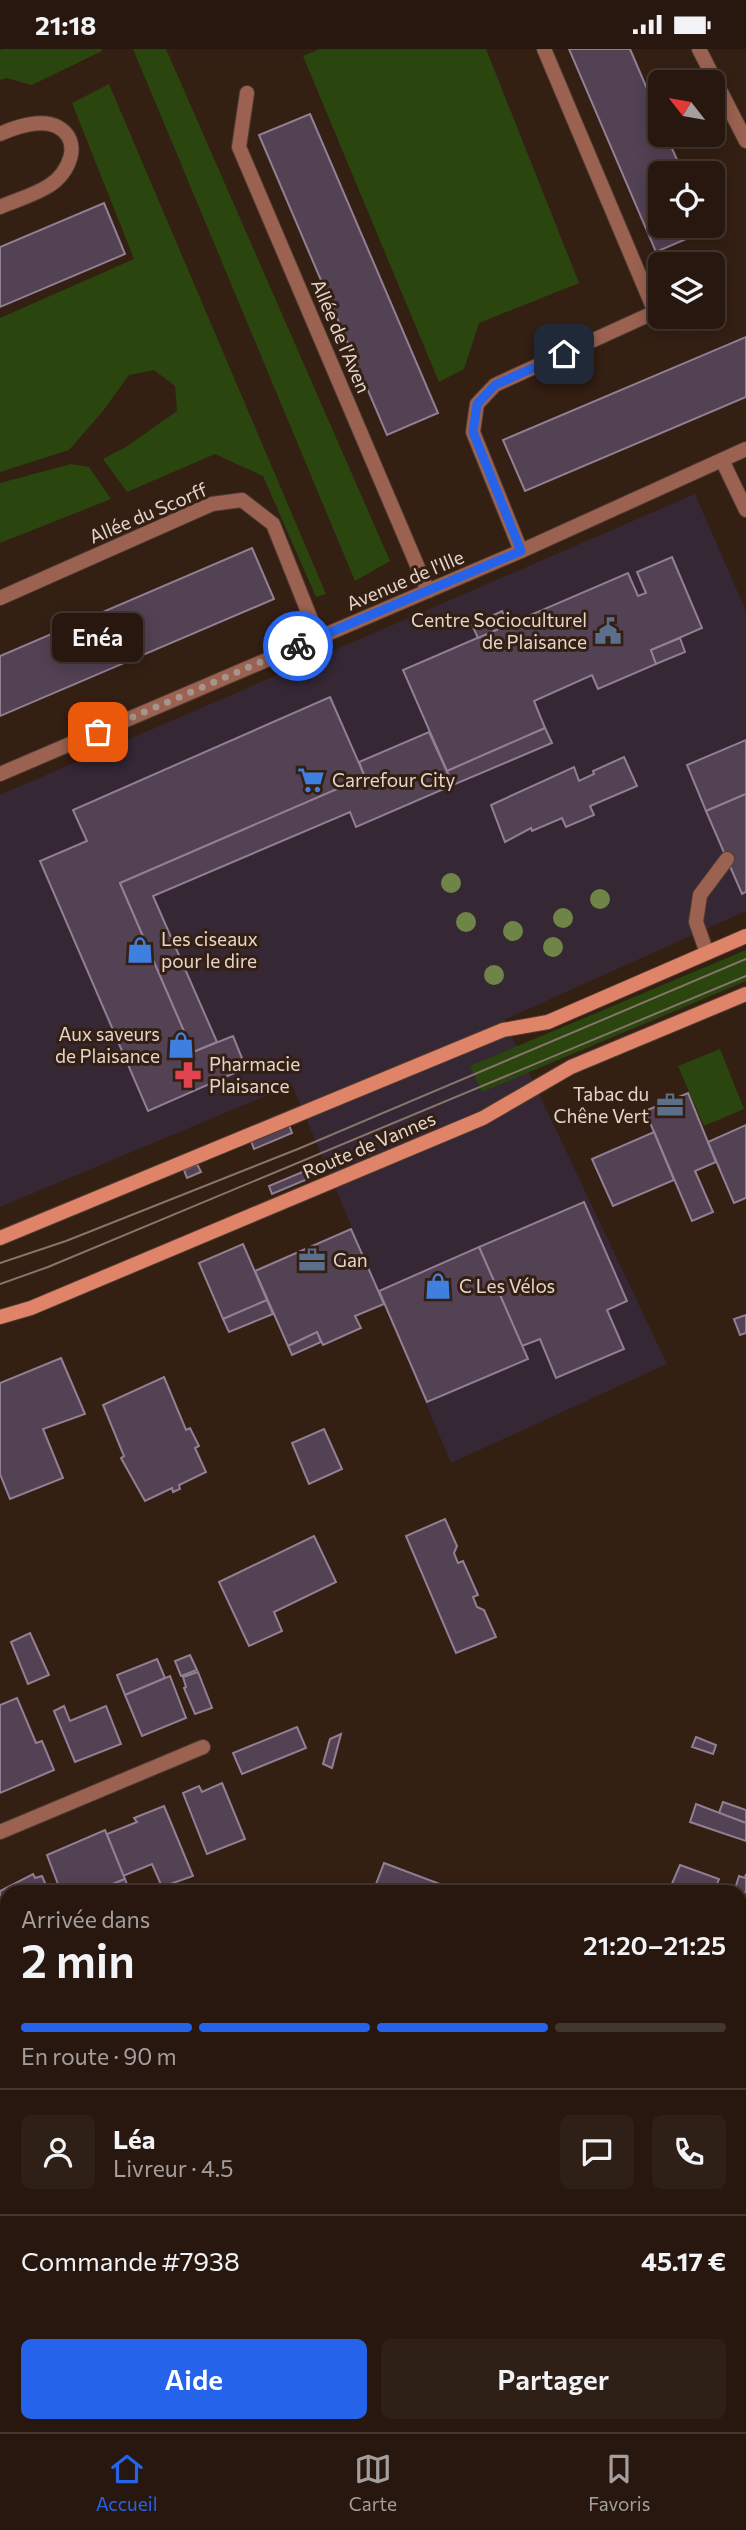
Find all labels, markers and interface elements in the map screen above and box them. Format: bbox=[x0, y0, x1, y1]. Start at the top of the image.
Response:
text: 21:18 bbox=[35, 9, 96, 40]
north arrow bbox=[648, 70, 724, 147]
map controls bbox=[648, 70, 725, 329]
button: locate bbox=[648, 161, 725, 238]
button: layers bbox=[648, 252, 725, 329]
street label: Allée de l'Aven bbox=[307, 275, 376, 396]
pin bbox=[534, 324, 594, 384]
icon: home bbox=[545, 335, 583, 373]
street label: Allée du Scorff bbox=[85, 477, 211, 548]
street label: Avenue de l'Ille bbox=[343, 544, 467, 615]
place label: Centre Socioculturel de Plaisance bbox=[411, 608, 587, 653]
courier bbox=[263, 611, 333, 681]
callout: Enéa bbox=[52, 613, 144, 662]
public building icon: Centre Socioculturel de Plaisance bbox=[593, 616, 623, 646]
text: Enéa bbox=[72, 623, 123, 651]
icon: bike bbox=[279, 627, 317, 665]
pin bbox=[68, 702, 128, 762]
icon: bag bbox=[79, 713, 117, 751]
supermarket icon: Carrefour City bbox=[296, 765, 326, 795]
place label: Carrefour City bbox=[332, 768, 456, 791]
place label: Les ciseaux pour le dire bbox=[161, 927, 258, 972]
shop icon: Les ciseaux pour le dire bbox=[125, 935, 155, 965]
place label: Aux saveurs de Plaisance bbox=[55, 1022, 160, 1067]
shop icon: Aux saveurs de Plaisance bbox=[166, 1030, 196, 1060]
place label: Pharmacie Plaisance bbox=[209, 1052, 300, 1097]
pharmacy icon: Pharmacie Plaisance bbox=[173, 1060, 203, 1090]
place label: Tabac du Chêne Vert bbox=[553, 1082, 649, 1127]
office icon: Tabac du Chêne Vert bbox=[655, 1090, 685, 1120]
street label: Route de Vannes bbox=[299, 1106, 439, 1183]
office icon: Gan bbox=[297, 1245, 327, 1275]
place label: Gan bbox=[333, 1248, 368, 1271]
shop icon: C Les Vélos bbox=[423, 1271, 453, 1301]
place label: C Les Vélos bbox=[459, 1274, 555, 1297]
text: Arrivée dans bbox=[21, 1905, 150, 1933]
text: 21:20–21:25 bbox=[583, 1929, 726, 1960]
text: 2 min bbox=[21, 1931, 135, 1987]
text: En route · 90 m bbox=[21, 2042, 177, 2070]
button: person bbox=[21, 2115, 95, 2189]
button: chat bbox=[560, 2115, 634, 2189]
button: phone bbox=[652, 2115, 726, 2189]
text: Léa bbox=[113, 2123, 156, 2154]
text: Livreur · 4.5 bbox=[113, 2154, 233, 2182]
text: Commande #7938 bbox=[21, 2245, 240, 2276]
text: 45.17 € bbox=[641, 2245, 726, 2276]
button: Aide bbox=[21, 2339, 367, 2419]
button: Partager bbox=[381, 2339, 726, 2419]
tab: Accueil bbox=[96, 2450, 157, 2515]
tab: Carte bbox=[349, 2450, 397, 2515]
tab: Favoris bbox=[588, 2450, 650, 2515]

